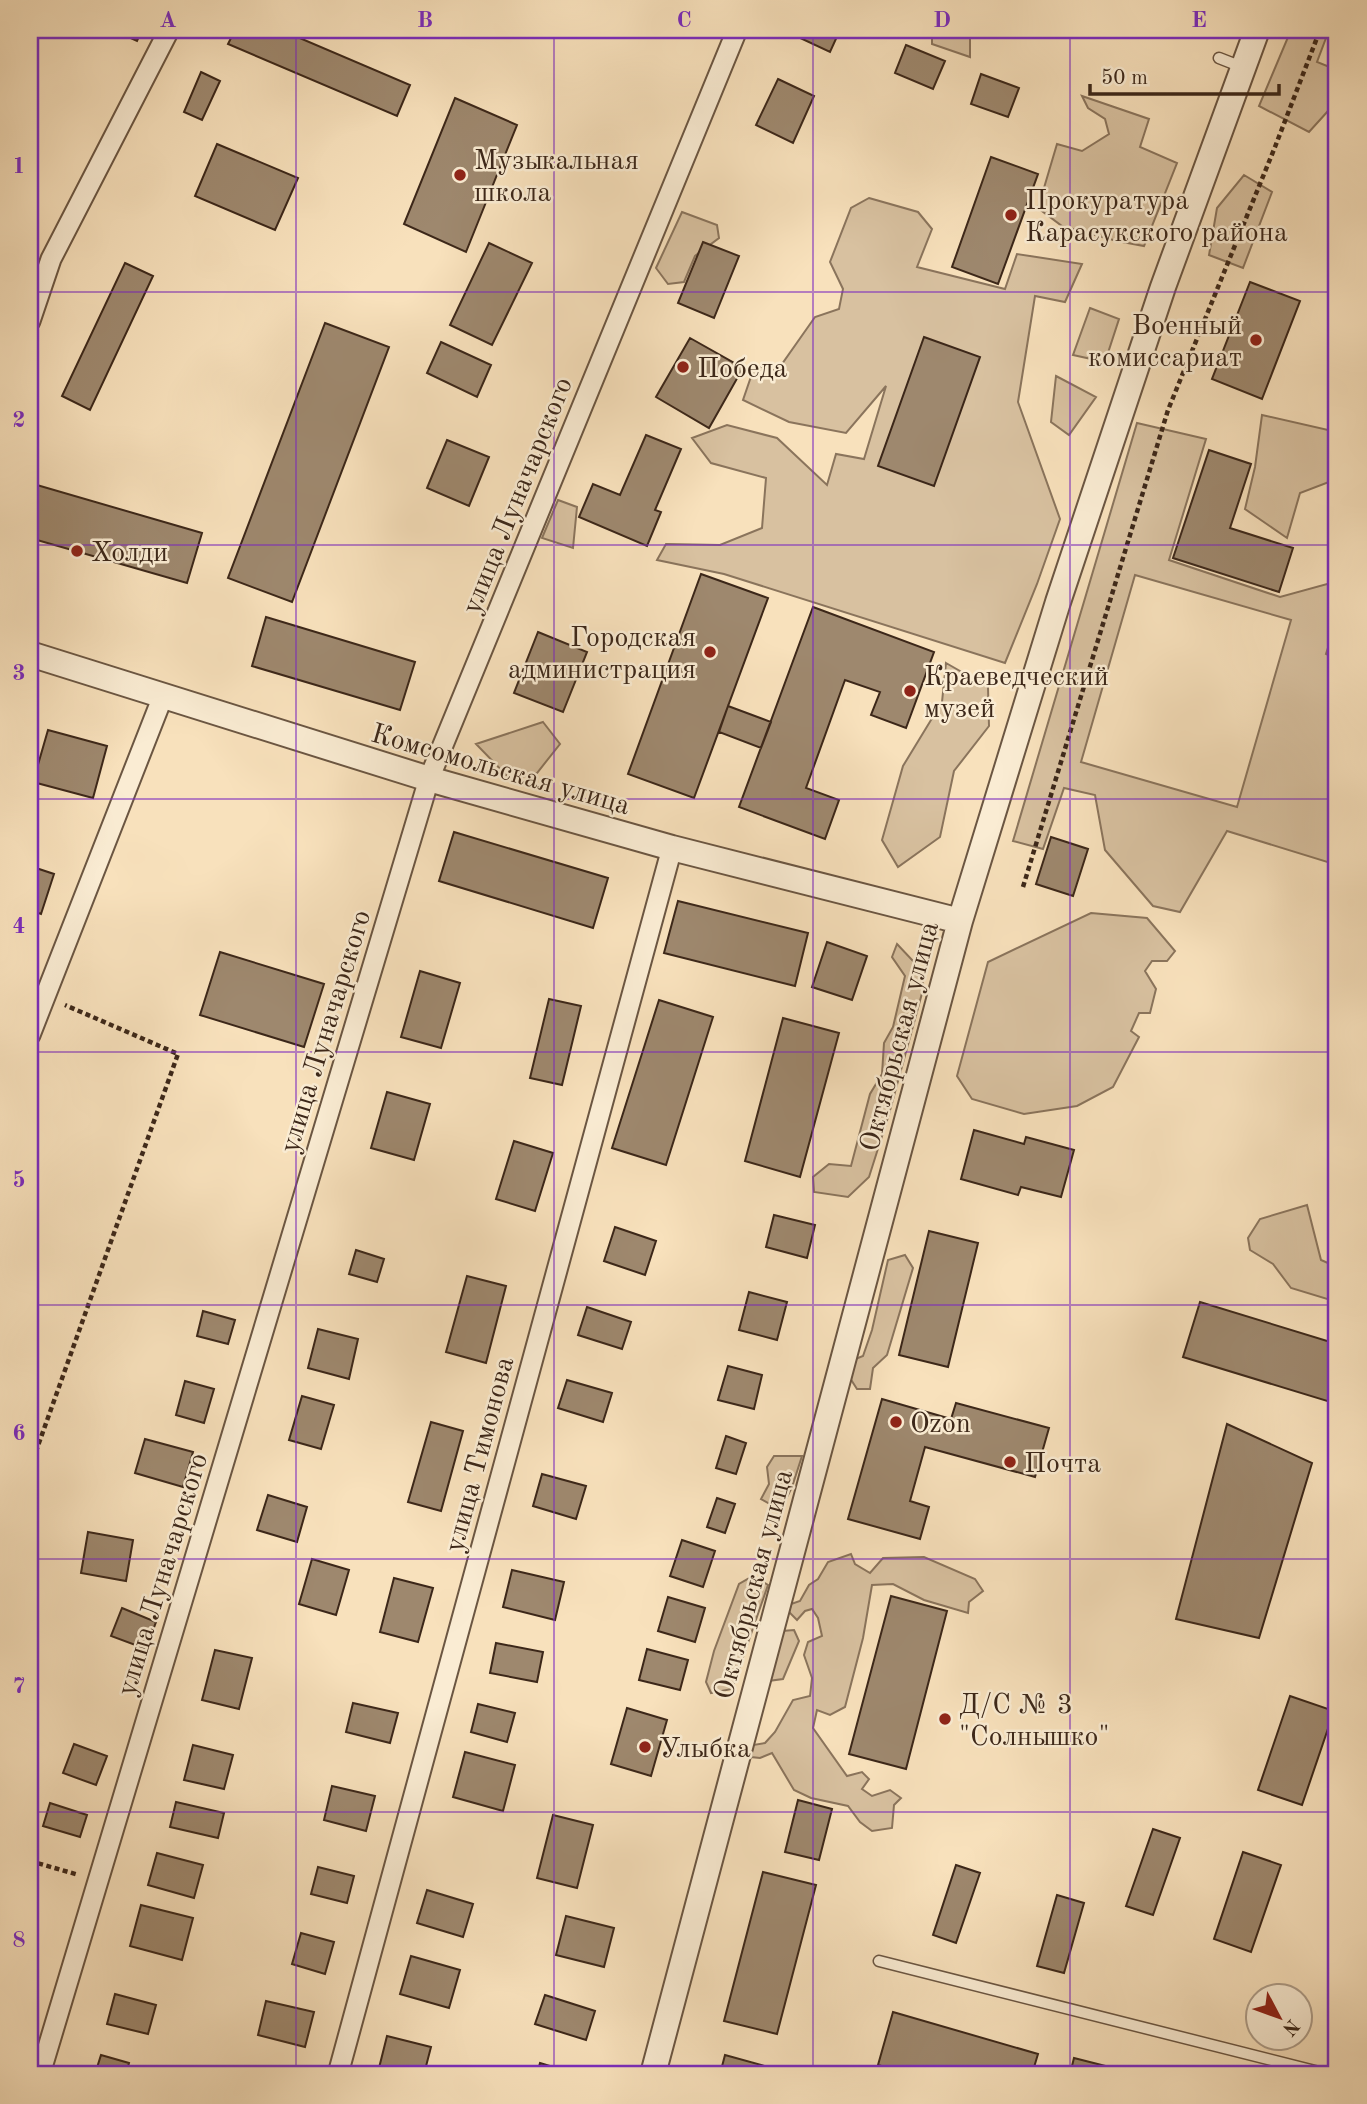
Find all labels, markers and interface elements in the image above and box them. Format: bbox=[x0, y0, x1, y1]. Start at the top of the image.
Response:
text: A bbox=[159, 9, 177, 32]
text: B bbox=[417, 9, 433, 32]
text: C bbox=[676, 9, 692, 32]
text: D bbox=[933, 9, 951, 32]
text: E bbox=[1191, 9, 1207, 32]
scale bar bbox=[1090, 52, 1280, 96]
text: 50 m bbox=[1101, 68, 1148, 89]
place label: Музыкальная школа bbox=[474, 148, 639, 208]
text: 1 bbox=[12, 155, 26, 178]
marker: Музыкальная школа bbox=[452, 167, 468, 183]
place label: Прокуратура Карасукского района bbox=[1025, 188, 1288, 248]
marker: Прокуратура Карасукского района bbox=[1003, 207, 1019, 223]
place label: Военный комиссариат bbox=[1088, 313, 1242, 373]
marker: Военный комиссариат bbox=[1248, 332, 1264, 348]
place label: Победа bbox=[697, 356, 787, 384]
marker: Победа bbox=[675, 359, 691, 375]
street label: улица Луначарского bbox=[459, 374, 579, 618]
text: 2 bbox=[12, 409, 26, 432]
place label: Холди bbox=[91, 540, 168, 568]
marker: Холди bbox=[69, 543, 85, 559]
place label: Городская администрация bbox=[508, 625, 696, 685]
marker: Городская администрация bbox=[702, 644, 718, 660]
text: 3 bbox=[12, 662, 26, 685]
place label: Краеведческий музей bbox=[924, 664, 1109, 724]
marker: Краеведческий музей bbox=[902, 683, 918, 699]
street label: Комсомольская улица bbox=[368, 721, 633, 821]
street label: улица Луначарского bbox=[277, 907, 377, 1157]
text: 4 bbox=[12, 915, 26, 938]
street label: Октябрьская улица bbox=[857, 919, 945, 1155]
text: 5 bbox=[12, 1169, 26, 1192]
street label: улица Тимонова bbox=[441, 1354, 520, 1555]
place label: Ozon bbox=[910, 1411, 971, 1439]
marker: Ozon bbox=[888, 1414, 904, 1430]
text: 6 bbox=[12, 1422, 26, 1445]
street label: улица Луначарского bbox=[114, 1450, 214, 1700]
place label: Почта bbox=[1024, 1451, 1101, 1479]
marker: Почта bbox=[1002, 1454, 1018, 1470]
street label: Октябрьская улица bbox=[711, 1467, 799, 1703]
text: 7 bbox=[12, 1675, 26, 1698]
place label: Д/С № 3 "Солнышко" bbox=[959, 1692, 1109, 1752]
marker: Д/С № 3 "Солнышко" bbox=[937, 1711, 953, 1727]
place label: Улыбка bbox=[659, 1736, 751, 1764]
marker: Улыбка bbox=[637, 1739, 653, 1755]
text: 8 bbox=[12, 1929, 26, 1952]
north arrow bbox=[1244, 1982, 1314, 2052]
text: N bbox=[1278, 2015, 1302, 2039]

